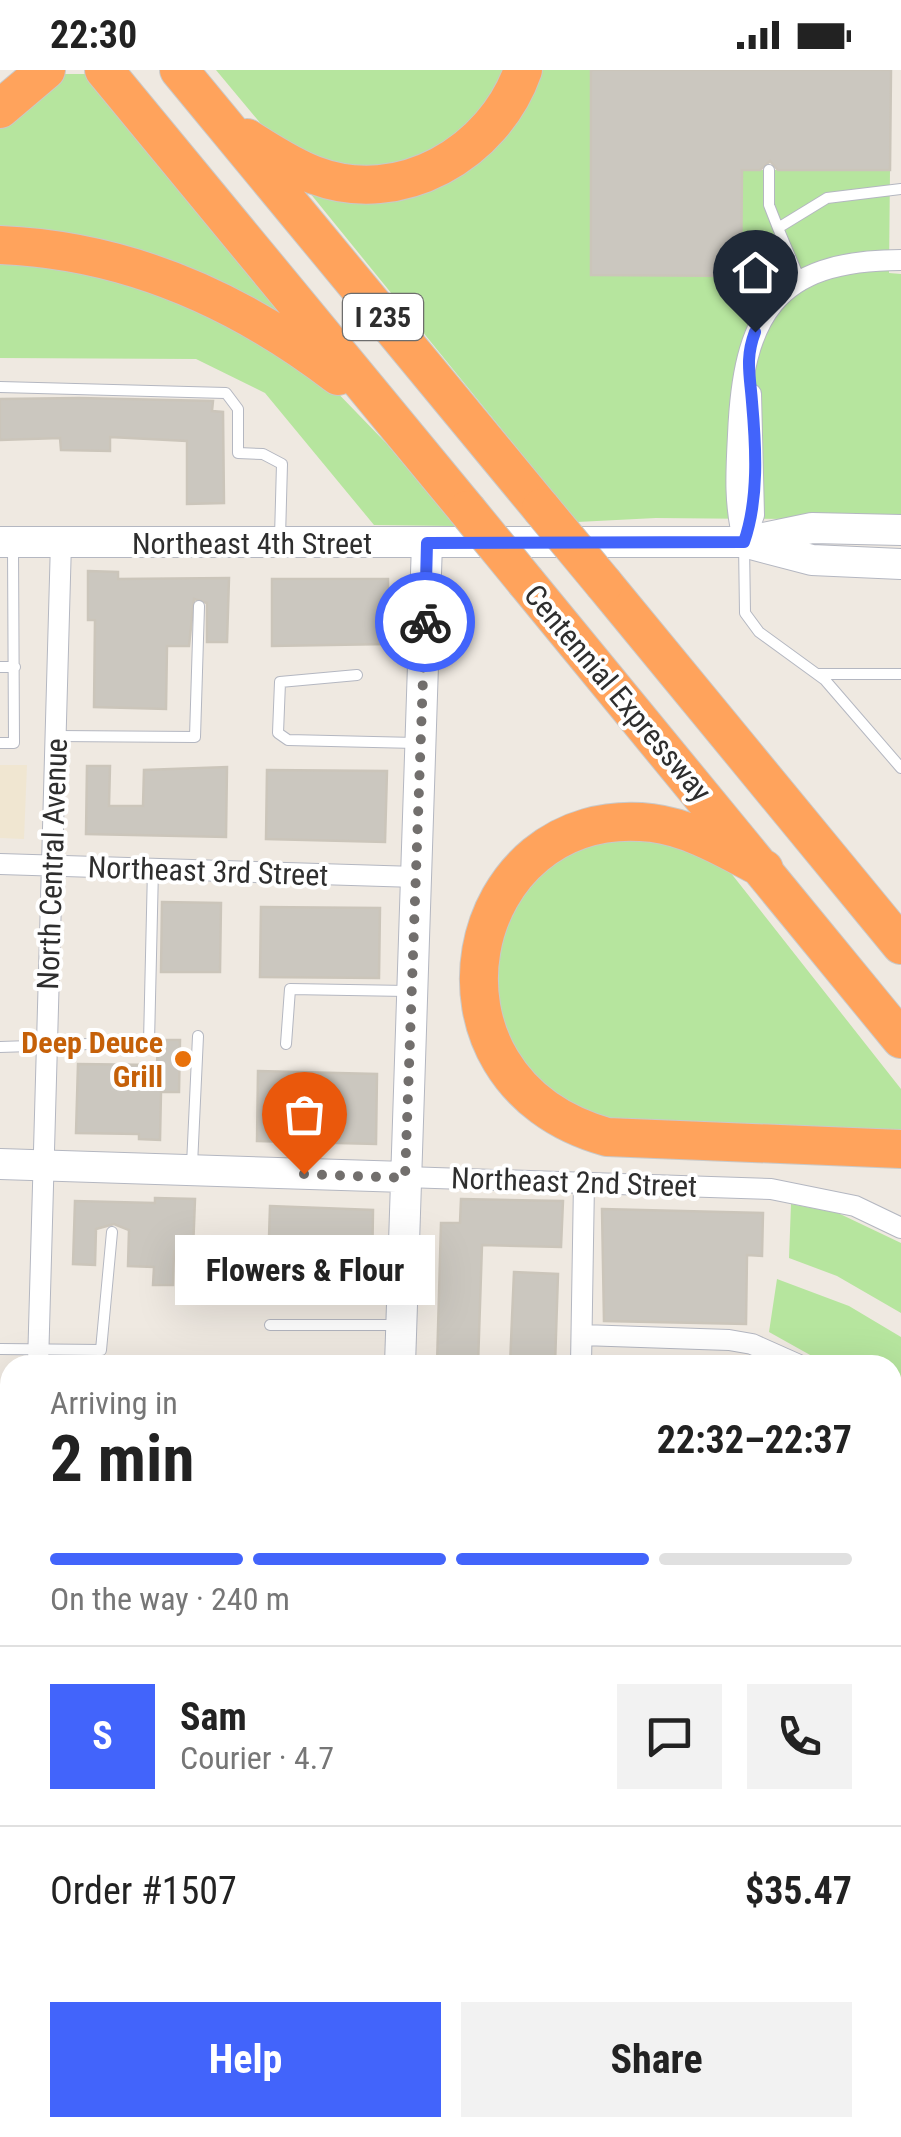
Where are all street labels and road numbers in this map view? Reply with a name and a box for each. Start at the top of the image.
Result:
road number: I 235 [343,294,423,340]
street label: Northeast 4th Street [132,526,372,561]
street label: Centennial Expressway [517,578,719,808]
street label: North Central Avenue [30,738,74,990]
street label: Northeast 3rd Street [87,849,329,893]
street label: Northeast 2nd Street [450,1160,698,1204]

